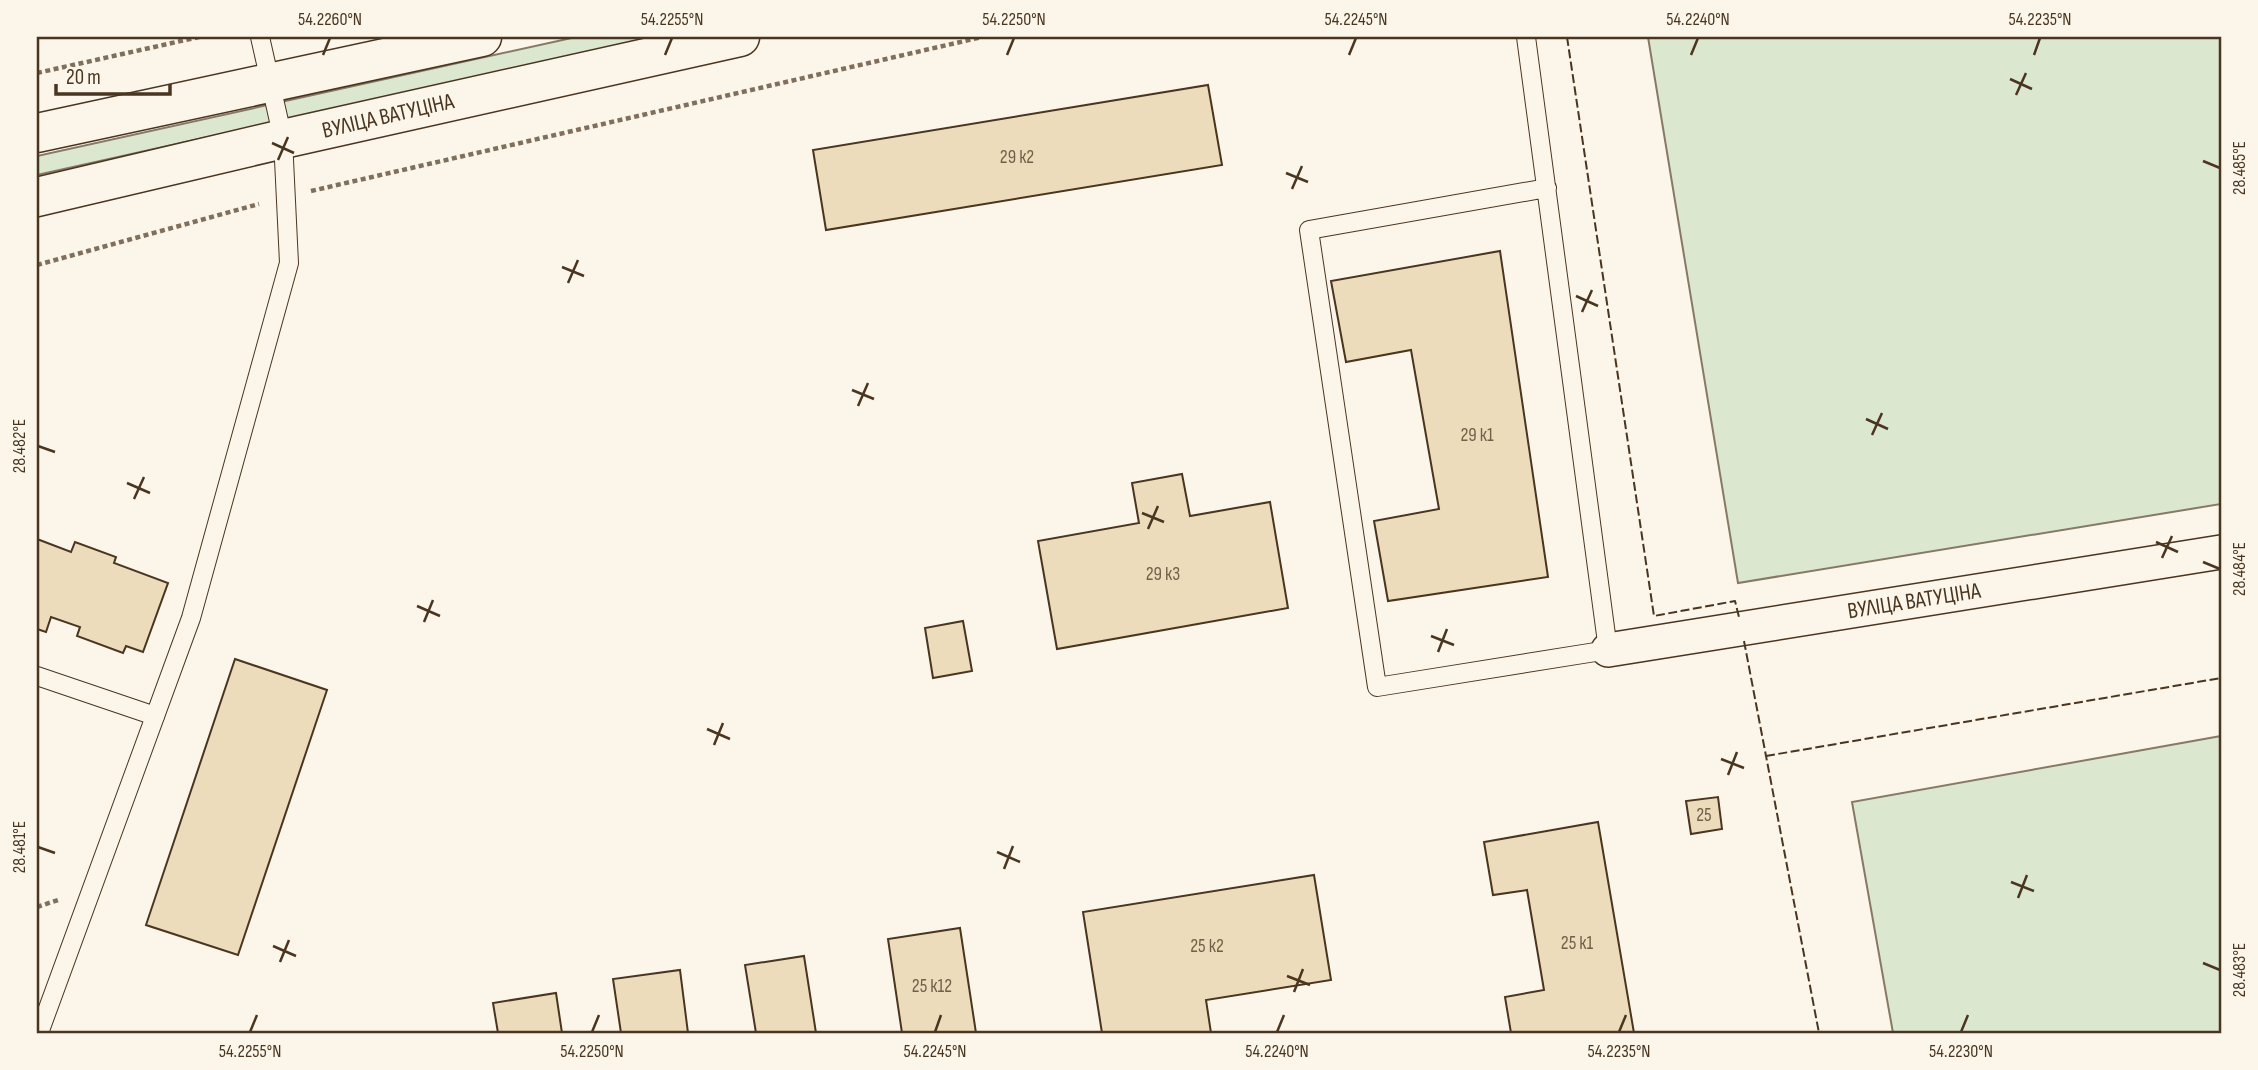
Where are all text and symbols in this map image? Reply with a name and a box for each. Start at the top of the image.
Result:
text: 54.2260°N [298,9,362,30]
text: 54.2255°N [641,9,703,30]
text: 54.2250°N [982,9,1046,30]
text: 54.2245°N [1325,9,1387,30]
text: 54.2240°N [1666,9,1730,30]
text: 54.2235°N [2009,9,2071,30]
scale bar [56,52,170,96]
text: 20 m [66,65,101,90]
street label: ВУЛІЦА ВАТУЦІНА [319,87,457,145]
text: 28.485°E [2229,141,2250,195]
house number: 29 к2 [1000,146,1034,169]
text: 28.482°E [9,419,30,473]
house number: 29 к1 [1460,424,1494,447]
text: 28.484°E [2229,542,2250,596]
house number: 29 к3 [1146,563,1180,586]
street label: ВУЛІЦА ВАТУЦІНА [1845,577,1983,625]
house number: 25 [1696,804,1712,827]
text: 28.481°E [9,821,30,873]
house number: 25 к1 [1561,932,1593,955]
house number: 25 к2 [1190,935,1224,958]
text: 28.483°E [2229,943,2250,997]
house number: 25 к12 [912,975,952,998]
text: 54.2255°N [219,1041,281,1062]
text: 54.2250°N [560,1041,624,1062]
text: 54.2245°N [904,1041,966,1062]
text: 54.2240°N [1245,1041,1309,1062]
text: 54.2235°N [1588,1041,1650,1062]
text: 54.2230°N [1929,1041,1993,1062]

